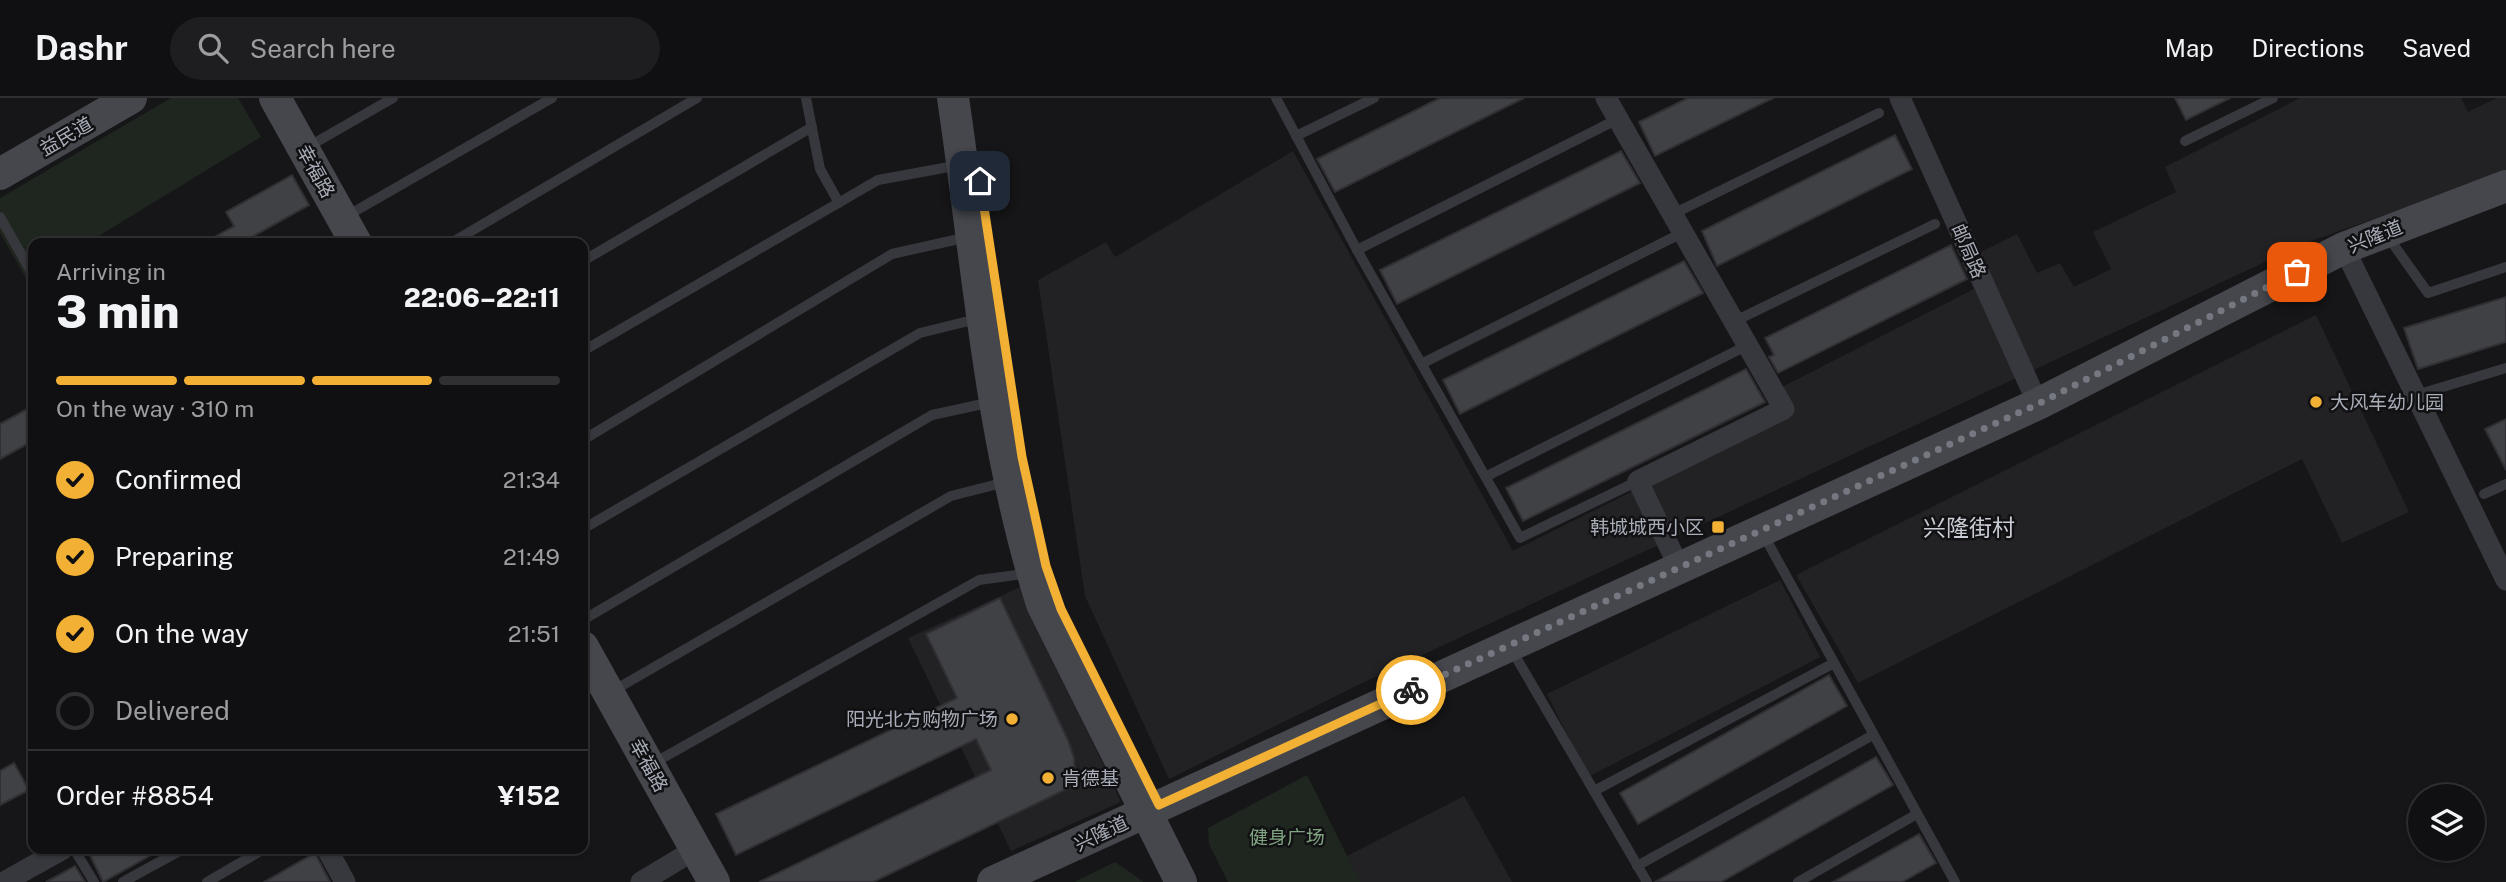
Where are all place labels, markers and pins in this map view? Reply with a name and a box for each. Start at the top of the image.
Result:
pin [950,151,1010,211]
pin [2267,242,2327,302]
place label: 大风车幼儿园 [2330,391,2444,413]
marker: 大风车幼儿园 [2308,394,2324,410]
place label: 韩城城西小区 [1590,516,1704,538]
marker: 韩城城西小区 [1710,519,1726,535]
place label: 阳光北方购物广场 [846,708,998,730]
marker: 阳光北方购物广场 [1004,711,1020,727]
place label: 肯德基 [1062,767,1119,789]
marker: 肯德基 [1040,770,1056,786]

